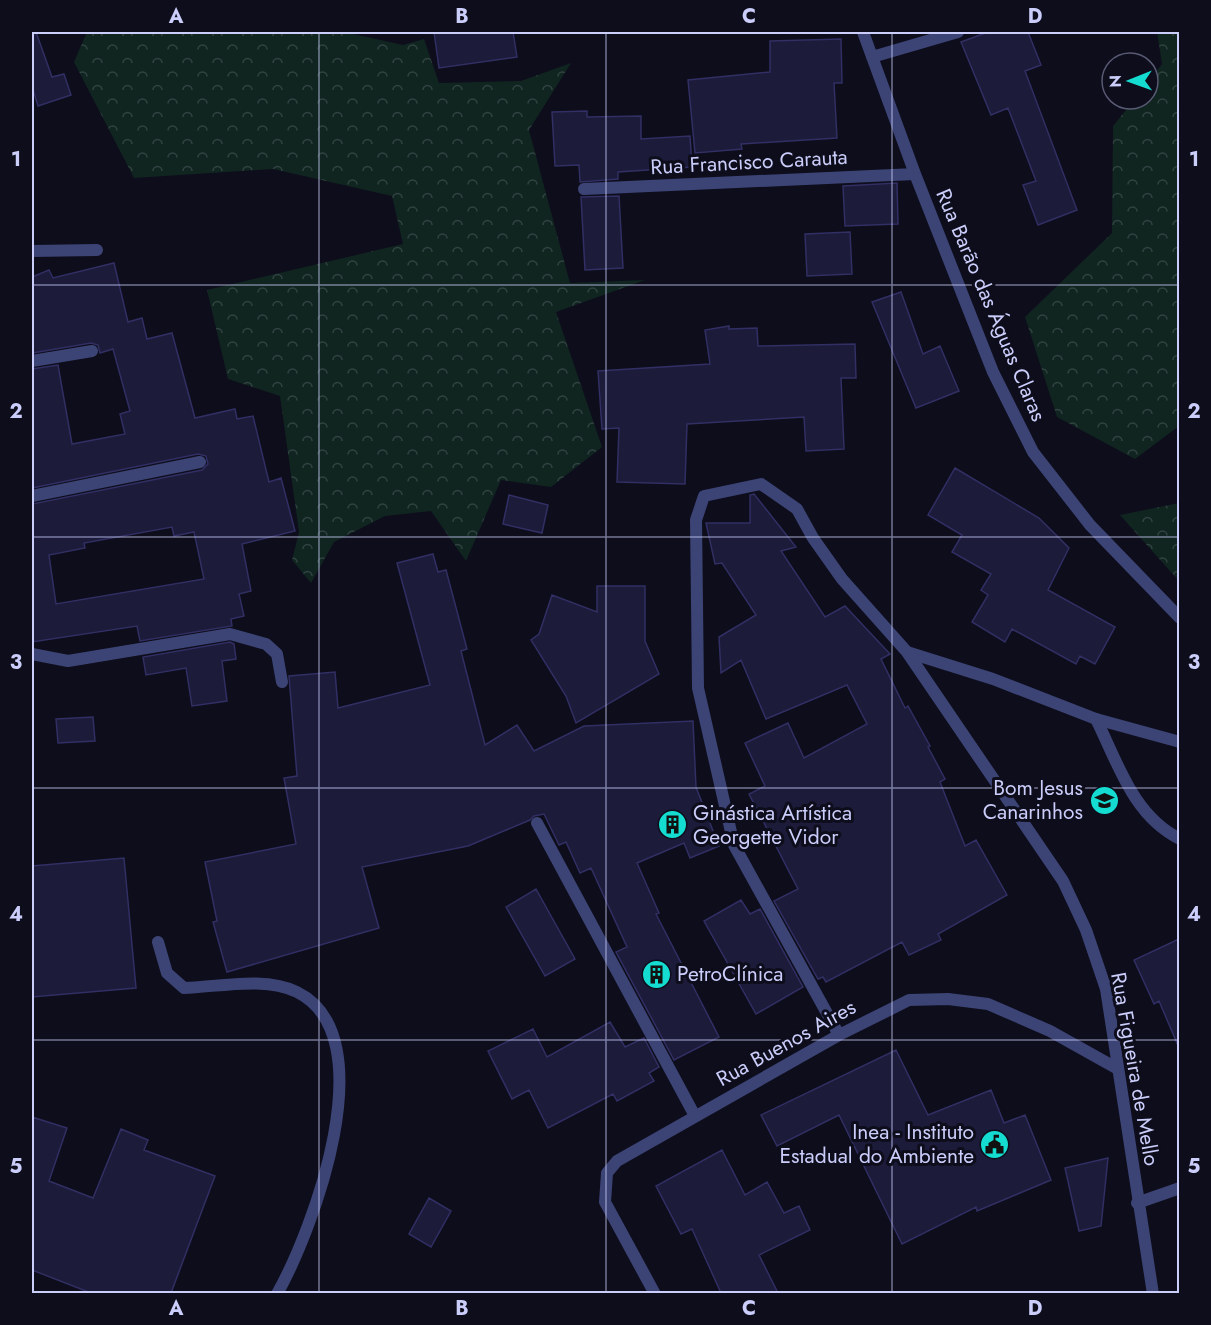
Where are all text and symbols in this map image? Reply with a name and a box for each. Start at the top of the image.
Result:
text: A [168,2,184,31]
text: B [455,2,469,31]
text: C [742,2,756,31]
text: D [1028,2,1042,31]
north arrow [1100,51,1160,111]
text: N [1104,75,1127,88]
street label: Rua Francisco Carauta [650,142,848,182]
text: 1 [11,145,21,174]
text: 1 [1189,145,1199,174]
street label: Rua Barão das Águas Claras [928,184,1054,426]
text: 2 [9,397,23,426]
text: 2 [1187,397,1201,426]
text: 3 [10,648,22,677]
text: 3 [1188,648,1200,677]
place label: Bom Jesus Canarinhos [983,773,1083,827]
school or university icon: Bom Jesus Canarinhos [1088,784,1120,816]
place label: Ginástica Artística Georgette Vidor [693,798,852,852]
building icon: Ginástica Artística Georgette Vidor [656,809,688,841]
text: 4 [9,900,23,929]
text: 4 [1187,900,1201,929]
building icon: PetroClínica [640,958,672,990]
place label: PetroClínica [677,959,783,989]
street label: Rua Figueira de Mello [1103,970,1167,1168]
street label: Rua Buenos Aires [711,992,861,1094]
place label: Inea - Instituto Estadual do Ambiente [780,1117,974,1171]
public building icon: Inea - Instituto Estadual do Ambiente [979,1128,1011,1160]
text: 5 [10,1152,23,1181]
text: 5 [1188,1152,1201,1181]
text: A [168,1294,184,1323]
text: B [455,1294,469,1323]
text: C [742,1294,756,1323]
text: D [1028,1294,1042,1323]

